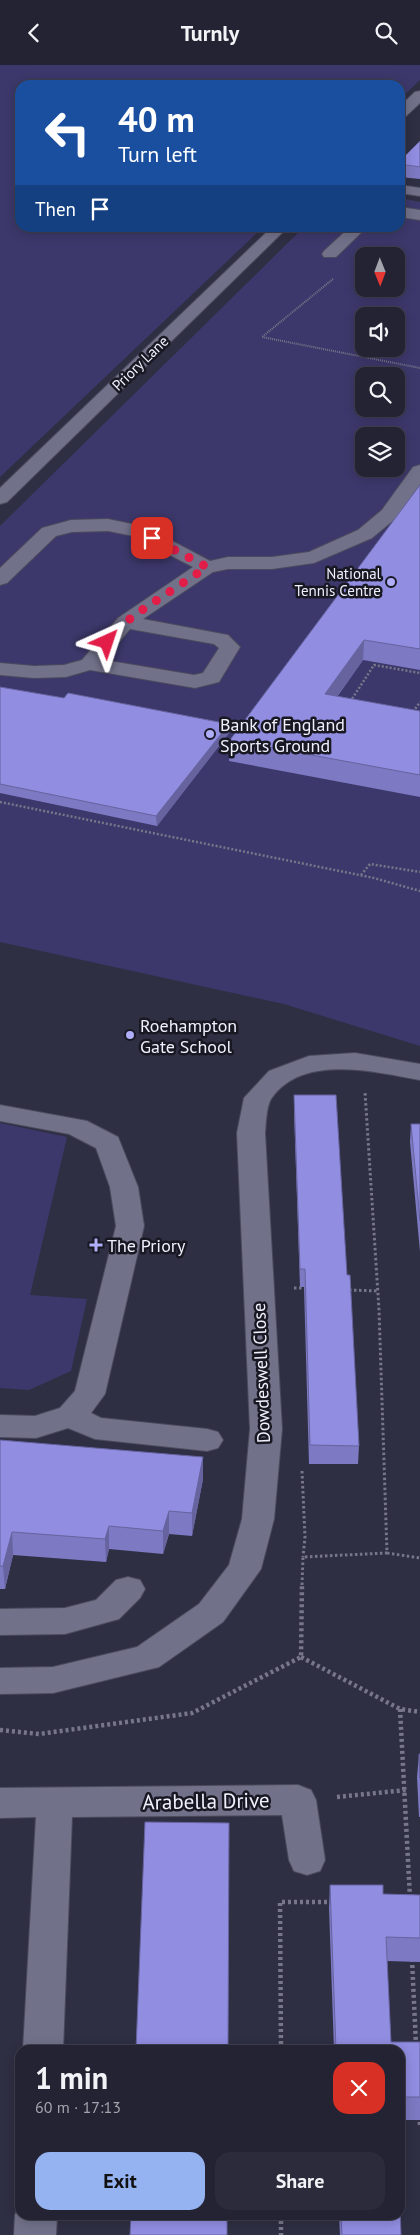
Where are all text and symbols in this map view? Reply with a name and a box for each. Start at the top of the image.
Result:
icon: back [20,19,48,47]
text: Turnly [181,19,239,47]
icon: search [372,19,400,47]
text: 40 m [118,96,195,142]
icon: left [35,100,100,165]
text: Turn left [118,140,197,168]
icon: arrive [86,195,114,223]
text: Then [35,197,76,221]
north arrow [355,247,405,297]
map controls [355,247,405,477]
button: sound [355,307,405,357]
street label: Priory Lane [108,331,172,395]
button: search [355,367,405,417]
button: layers [355,427,405,477]
pin [131,517,173,559]
icon: arrive [138,524,166,552]
place label: National Tennis Centre [295,564,382,600]
marker: National Tennis Centre [385,576,397,588]
position arrow [80,615,132,667]
place label: Bank of England Sports Ground [220,713,345,757]
marker: Bank of England Sports Ground [204,728,216,740]
place label: Roehampton Gate School [140,1014,237,1058]
marker: Roehampton Gate School [124,1029,136,1041]
place label: The Priory [107,1234,186,1257]
marker: The Priory [89,1238,103,1252]
street label: Dowdeswell Close [247,1303,275,1443]
street label: Arabella Drive [142,1786,270,1816]
text: 1 min [35,2058,108,2097]
button: close [333,2062,385,2114]
text: 60 m · 17:13 [35,2097,121,2117]
button: Exit [35,2152,205,2210]
button: Share [215,2152,385,2210]

